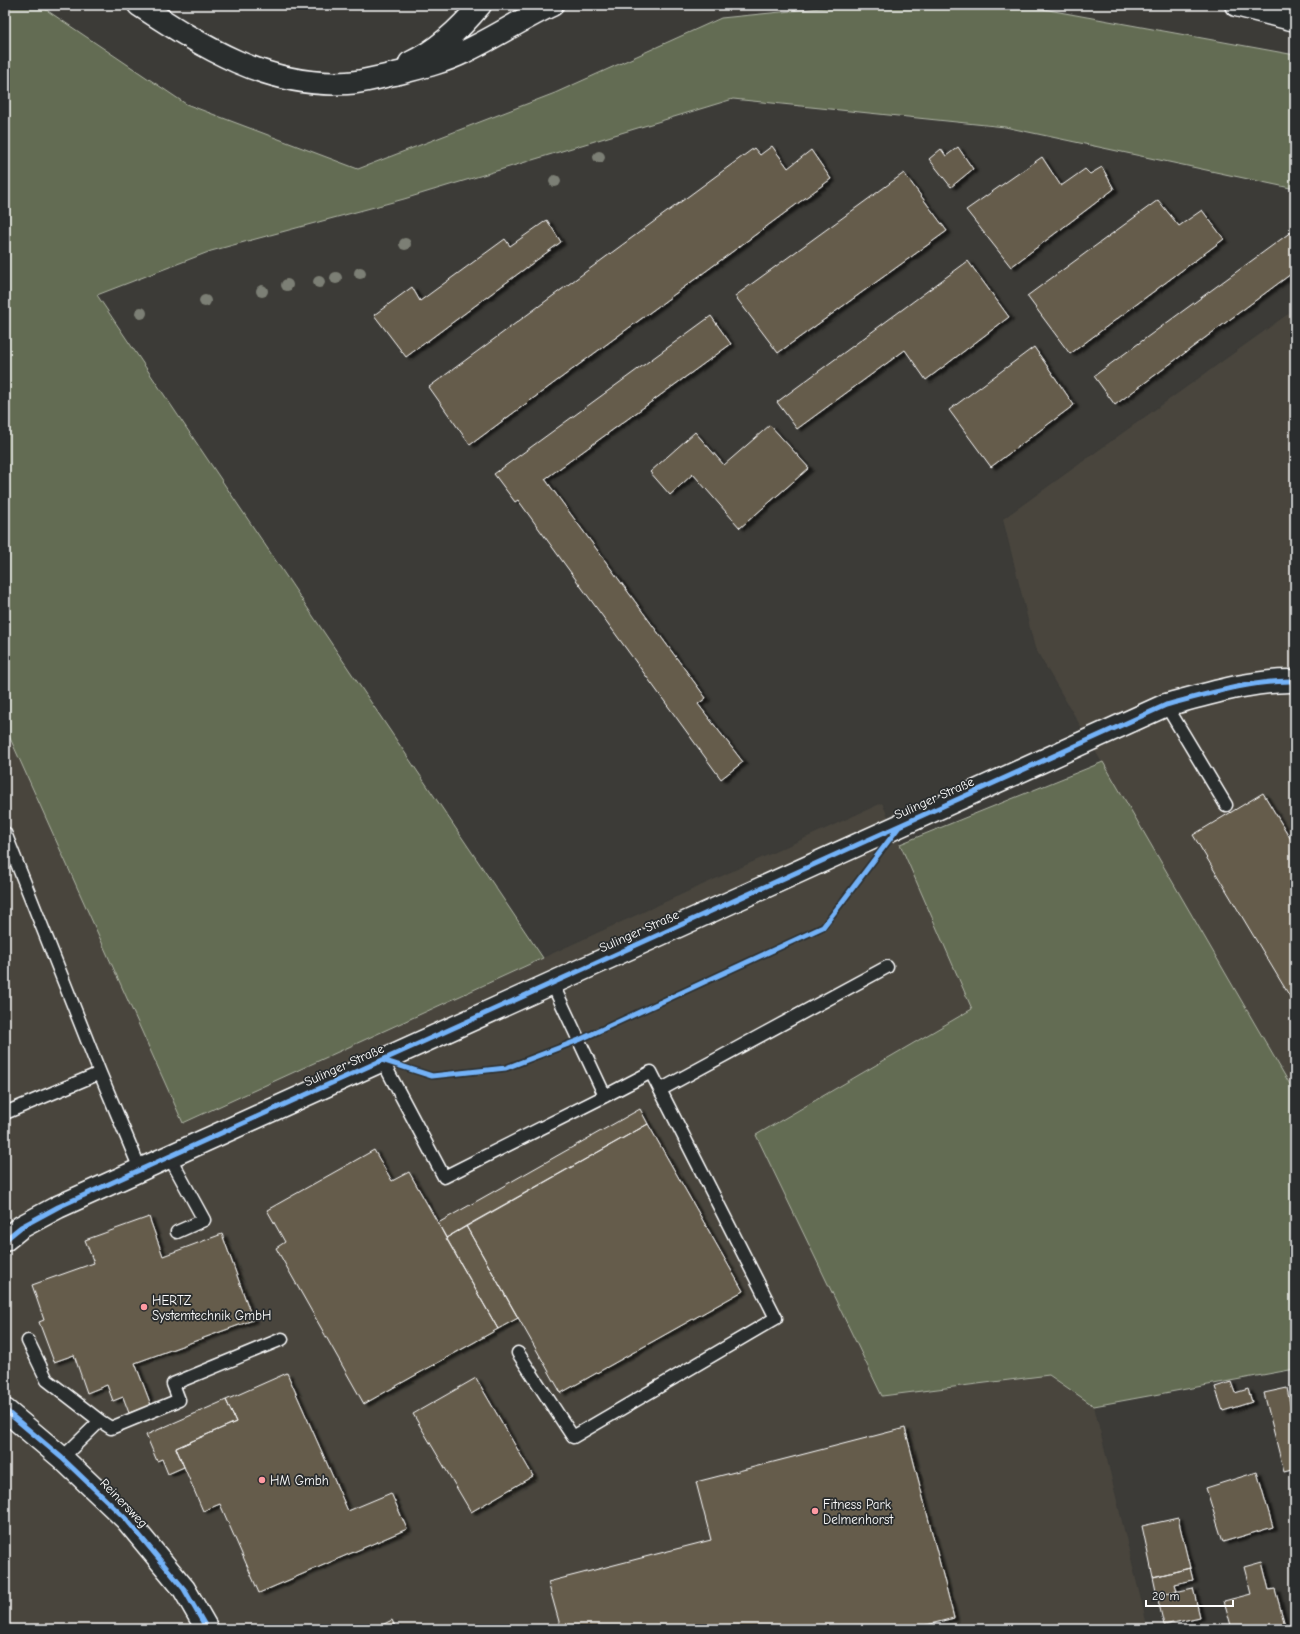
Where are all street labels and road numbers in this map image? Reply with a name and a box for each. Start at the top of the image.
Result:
street label: Sulinger Straße [892,774,977,822]
street label: Sulinger Straße [597,907,682,955]
street label: Sulinger Straße [302,1041,387,1089]
street label: Reinersweg [97,1475,151,1531]

